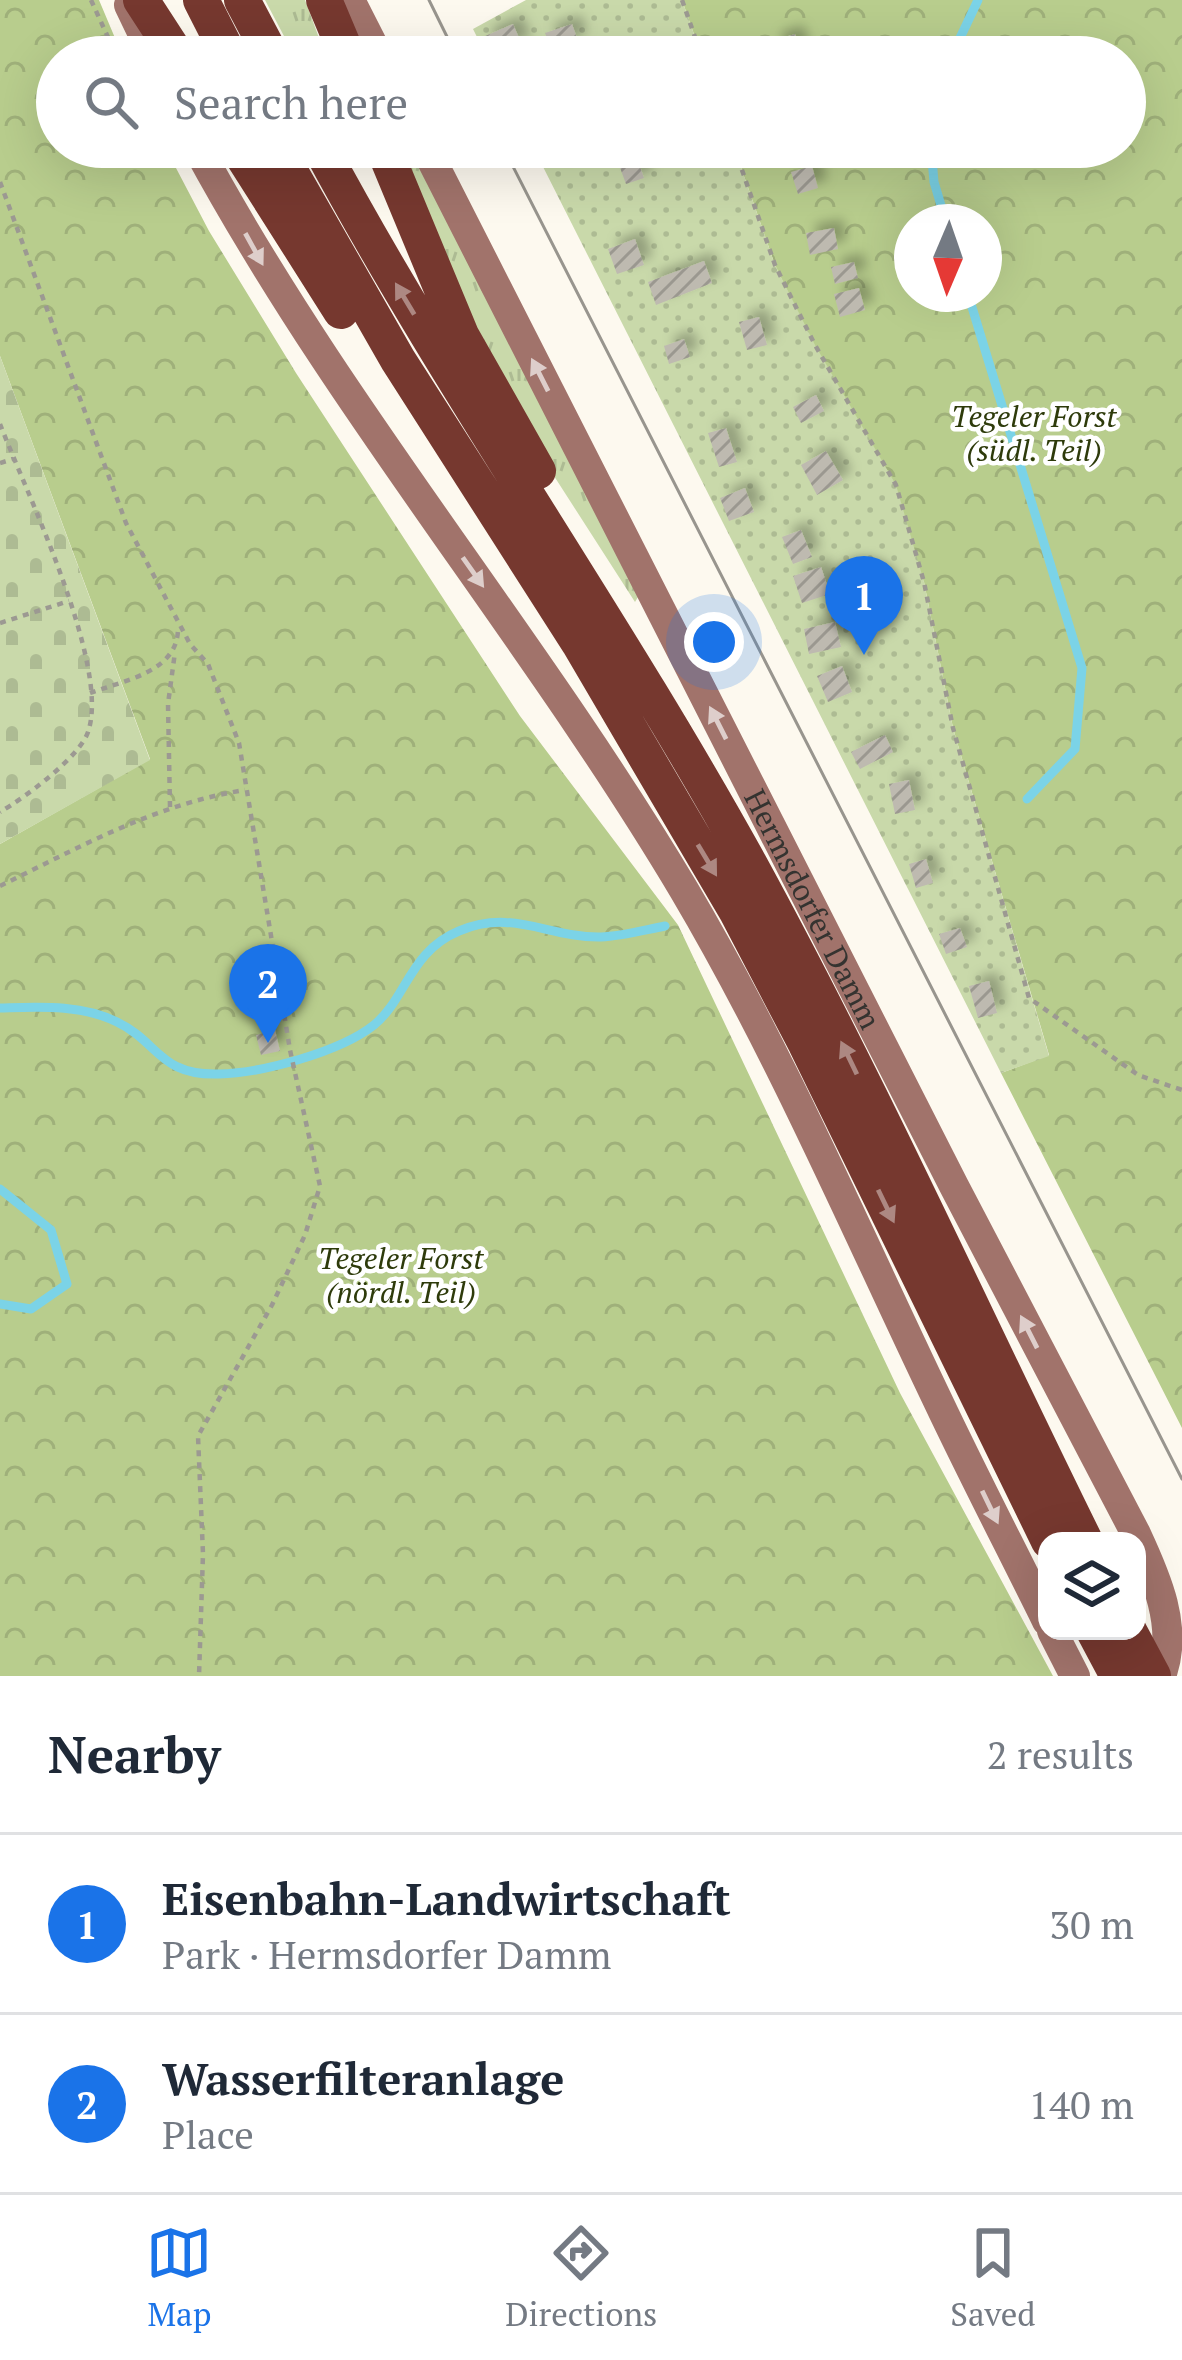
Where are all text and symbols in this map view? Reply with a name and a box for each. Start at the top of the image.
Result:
search box [36,36,1146,168]
icon: search [78,69,144,135]
text: Search here [174,72,408,132]
north arrow [894,204,1002,312]
one-way arrow [242,233,263,266]
one-way arrow [396,282,417,316]
one-way arrow [531,358,551,393]
park label: Tegeler Forst (südl. Teil) [951,396,1118,470]
one-way arrow [461,556,484,588]
pin: 1 [825,556,903,655]
your location [684,612,744,672]
one-way arrow [708,705,728,740]
street label: Hermsdorfer Damm [735,782,891,1036]
one-way arrow [695,843,716,877]
pin: 2 [229,944,307,1043]
one-way arrow [839,1040,859,1075]
one-way arrow [875,1189,895,1223]
park label: Tegeler Forst (nördl. Teil) [318,1238,485,1312]
one-way arrow [1019,1314,1040,1349]
one-way arrow [980,1489,1000,1524]
map controls [1038,1532,1146,1640]
button: layers [1038,1532,1146,1640]
text: Nearby [48,1720,221,1788]
text: 2 results [987,1728,1134,1780]
text: Eisenbahn-Landwirtschaft [162,1868,731,1928]
text: 1 [76,1898,98,1950]
text: 30 m [1049,1898,1134,1950]
text: Park · Hermsdorfer Damm [162,1928,611,1980]
text: Wasserfilteranlage [162,2048,564,2108]
text: 2 [76,2078,98,2130]
text: 140 m [1029,2078,1134,2130]
text: Place [162,2108,254,2160]
tab: Map [146,2220,212,2335]
tab: Directions [505,2220,657,2335]
tab: Saved [950,2220,1036,2335]

